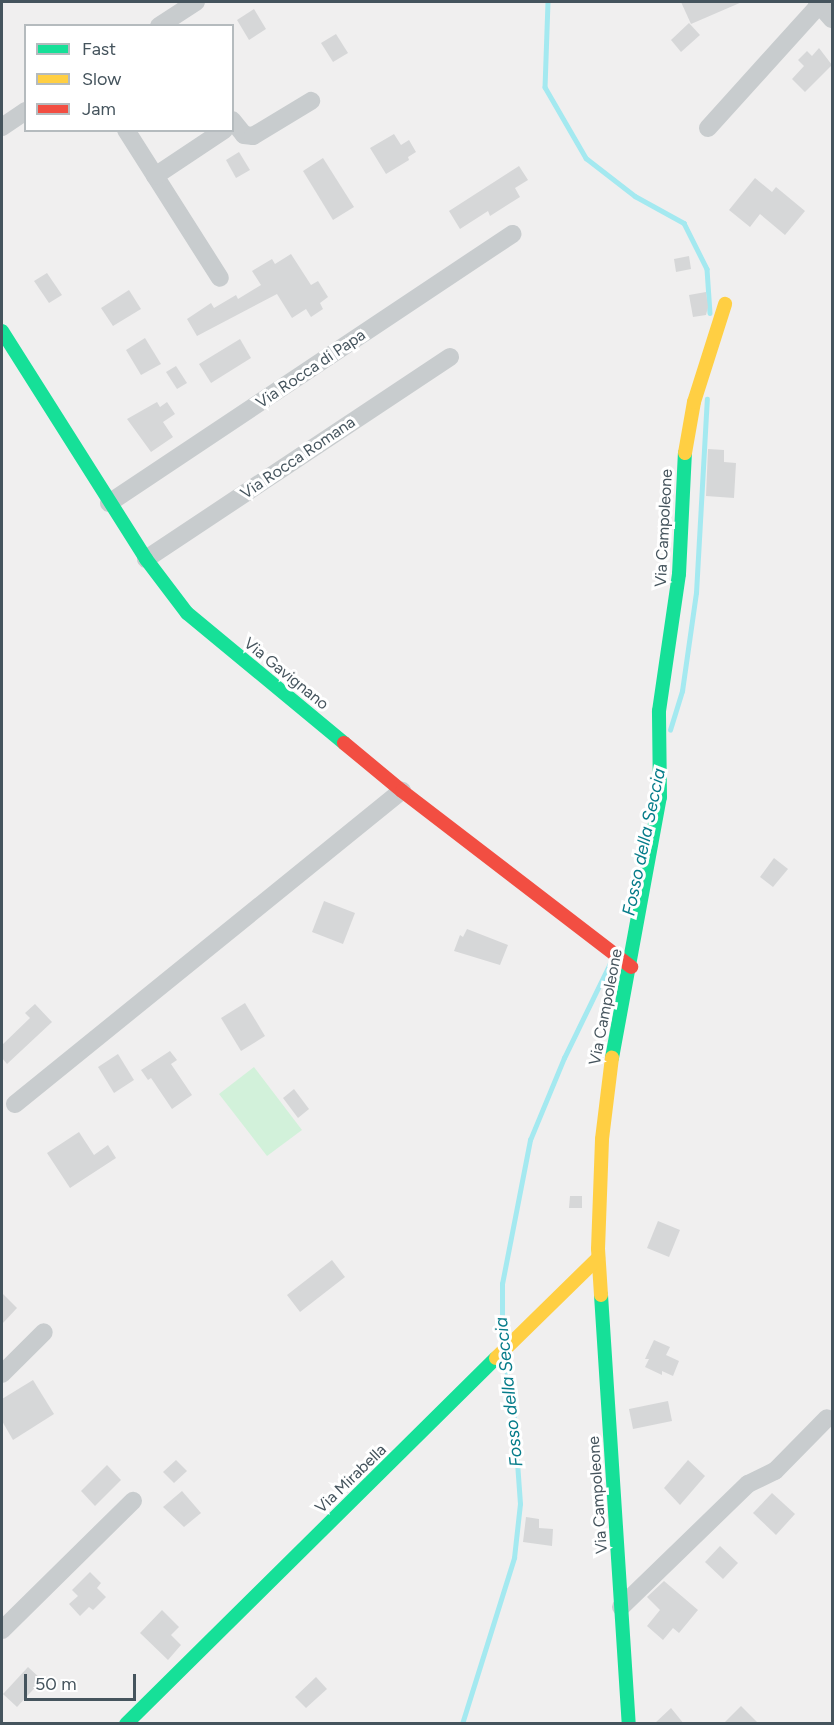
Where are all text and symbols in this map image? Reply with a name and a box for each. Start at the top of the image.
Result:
legend [24,24,234,132]
text: Fast [82,38,116,60]
text: Slow [82,68,121,90]
text: Jam [82,98,116,120]
street label: Via Rocca di Papa [253,325,369,413]
street label: Via Rocca Romana [237,413,359,503]
street label: Via Campoleone [651,468,677,588]
street label: Via Gavignano [240,634,332,714]
water label: Fosso della Seccia [618,766,670,918]
street label: Via Campoleone [585,947,627,1067]
water label: Fosso della Seccia [490,1316,528,1468]
street label: Via Campoleone [584,1435,612,1555]
street label: Via Mirabella [312,1440,390,1518]
scale bar [27,1662,140,1700]
text: 50 m [35,1673,77,1695]

